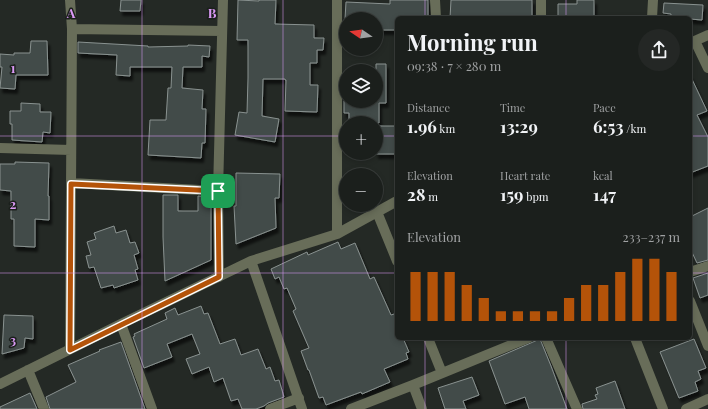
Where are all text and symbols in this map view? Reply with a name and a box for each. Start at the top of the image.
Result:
text: A [66,4,76,21]
text: B [208,4,217,21]
north arrow [339,12,383,56]
map controls [339,12,383,212]
text: Morning run [407,27,538,57]
button: share [638,29,680,71]
text: 09:38 · 7 × 280 m [407,57,501,74]
text: 1 [11,59,16,76]
button: layers [339,64,383,108]
text: Distance [407,100,450,115]
text: Time [500,100,525,115]
text: Pace [593,100,616,115]
text: 1.96 [407,115,437,137]
text: 13:29 [500,115,538,137]
text: 6:53 [593,115,624,137]
button: + [339,116,383,160]
text: km [437,121,455,136]
text: /km [624,121,646,136]
button: − [339,168,383,212]
text: Elevation [407,168,453,183]
text: Heart rate [500,168,550,183]
text: kcal [593,168,613,183]
pin [201,174,235,208]
icon: arrive [207,180,229,202]
text: 28 [407,183,425,205]
text: 159 [500,183,524,205]
text: 147 [593,183,616,205]
text: m [425,189,438,204]
text: bpm [524,189,549,204]
text: 2 [10,195,17,212]
text: Elevation [407,228,461,245]
text: 233–237 m [623,228,680,245]
text: 3 [10,331,16,348]

